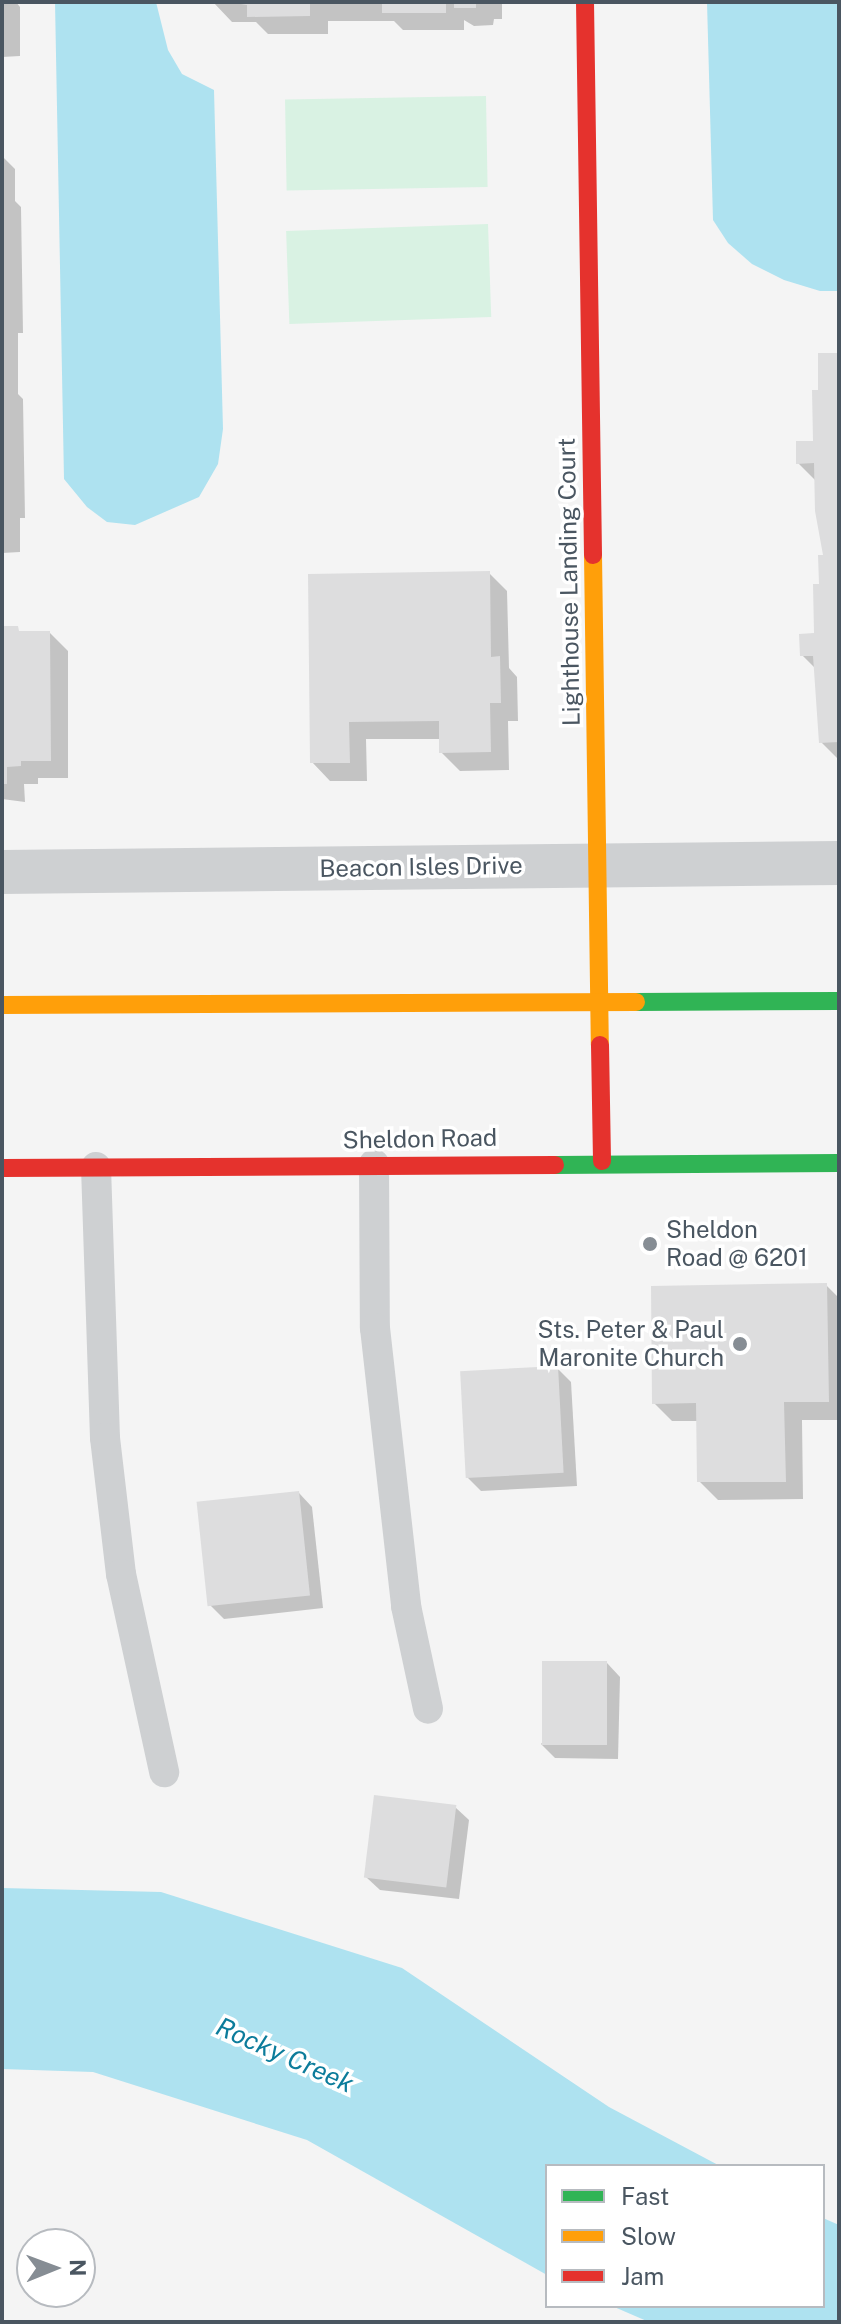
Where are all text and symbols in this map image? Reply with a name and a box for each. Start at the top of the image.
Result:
street label: Lighthouse Landing Court [552,438,586,726]
street label: Beacon Isles Drive [319,851,523,883]
street label: Sheldon Road [342,1123,498,1155]
place label: Sheldon Road @ 6201 [666,1216,808,1272]
marker: Sheldon Road @ 6201 [641,1235,659,1253]
place label: Sts. Peter & Paul Maronite Church [537,1316,724,1372]
marker: Sts. Peter & Paul Maronite Church [731,1335,749,1353]
water label: Rocky Creek [211,2011,359,2099]
legend [545,2164,825,2308]
text: Fast [621,2182,669,2210]
text: Slow [621,2222,676,2250]
north arrow [16,2228,96,2308]
text: N [65,2259,91,2276]
text: Jam [621,2262,664,2290]

